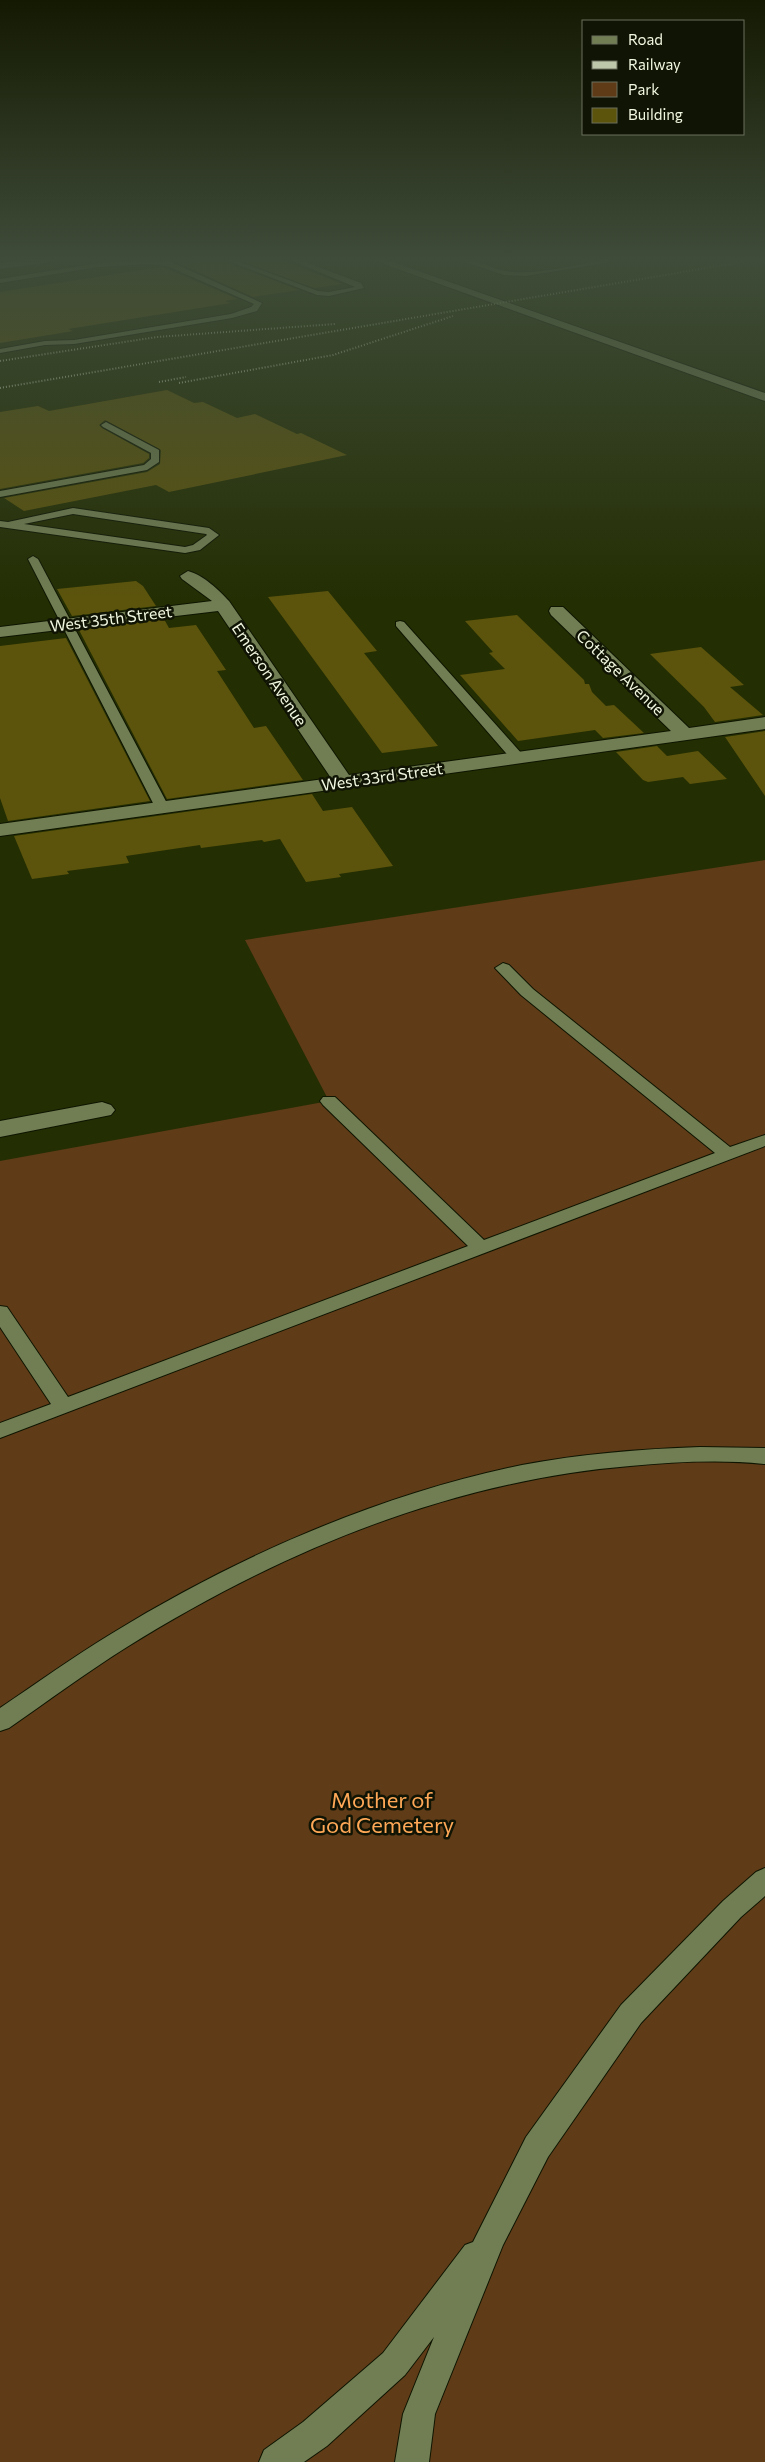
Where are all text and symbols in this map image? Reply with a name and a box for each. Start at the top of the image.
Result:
legend [582,20,745,135]
text: Road [628,30,663,48]
text: Railway [628,55,681,73]
text: Park [628,80,659,98]
text: Building [628,105,683,123]
street label: West 35th Street [49,601,174,635]
street label: Emerson Avenue [228,619,312,729]
street label: Cottage Avenue [573,625,669,719]
street label: West 33rd Street [320,758,444,794]
park label: Mother of God Cemetery [310,1786,454,1838]

